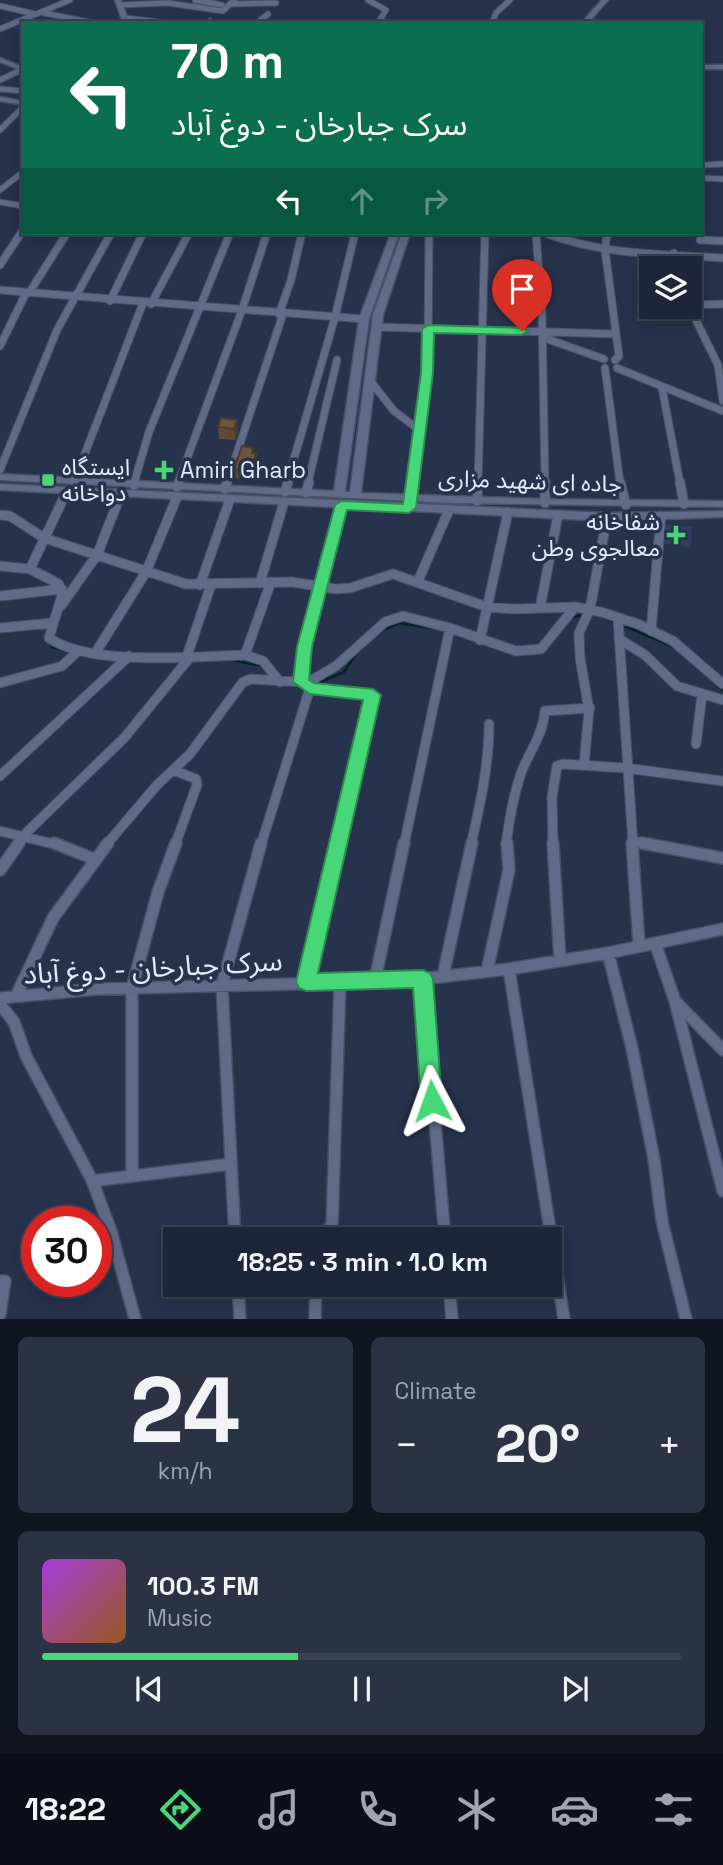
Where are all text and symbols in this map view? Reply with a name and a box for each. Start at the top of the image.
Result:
text: 70 m [171,30,284,92]
icon: left [56,49,147,140]
text: سرک جبارخان - دوغ آباد [171,104,467,144]
icon: left [270,182,308,220]
icon: ahead [343,182,381,220]
icon: right [416,182,454,220]
map controls [639,256,702,319]
button: layers [639,256,702,319]
pin [492,259,552,331]
icon: arrive [503,270,541,308]
place label: ایستگاه دواخانه [62,452,130,508]
place label: Amiri Gharb [180,455,306,485]
marker: Amiri Gharb [154,460,174,480]
street label: جاده ای شهید مزاری [438,463,622,499]
marker: ایستگاه دواخانه [40,472,56,488]
place label: شفاخانه معالجوی وطن [532,507,660,563]
marker: شفاخانه معالجوی وطن [666,525,686,545]
street label: سرک جبارخان - دوغ آباد [23,942,284,995]
position arrow [395,1064,469,1138]
speed limit sign: 30 [21,1206,112,1297]
text: 18:25 · 3 min · 1.0 km [237,1245,488,1279]
text: 24 [130,1352,240,1469]
text: Climate [395,1376,477,1406]
text: 20° [495,1411,580,1477]
text: − [395,1421,418,1469]
text: + [657,1421,681,1469]
text: km/h [158,1456,213,1486]
text: 100.3 FM [147,1569,259,1603]
text: Music [147,1603,212,1633]
icon: previous [130,1670,168,1708]
icon: pause [343,1670,381,1708]
icon: next [556,1670,594,1708]
icon: directions [156,1785,205,1834]
icon: music [254,1785,303,1834]
icon: phone [353,1785,402,1834]
icon: climate [452,1785,501,1834]
icon: car [550,1785,599,1834]
icon: filters [649,1785,698,1834]
text: 18:22 [25,1789,106,1829]

